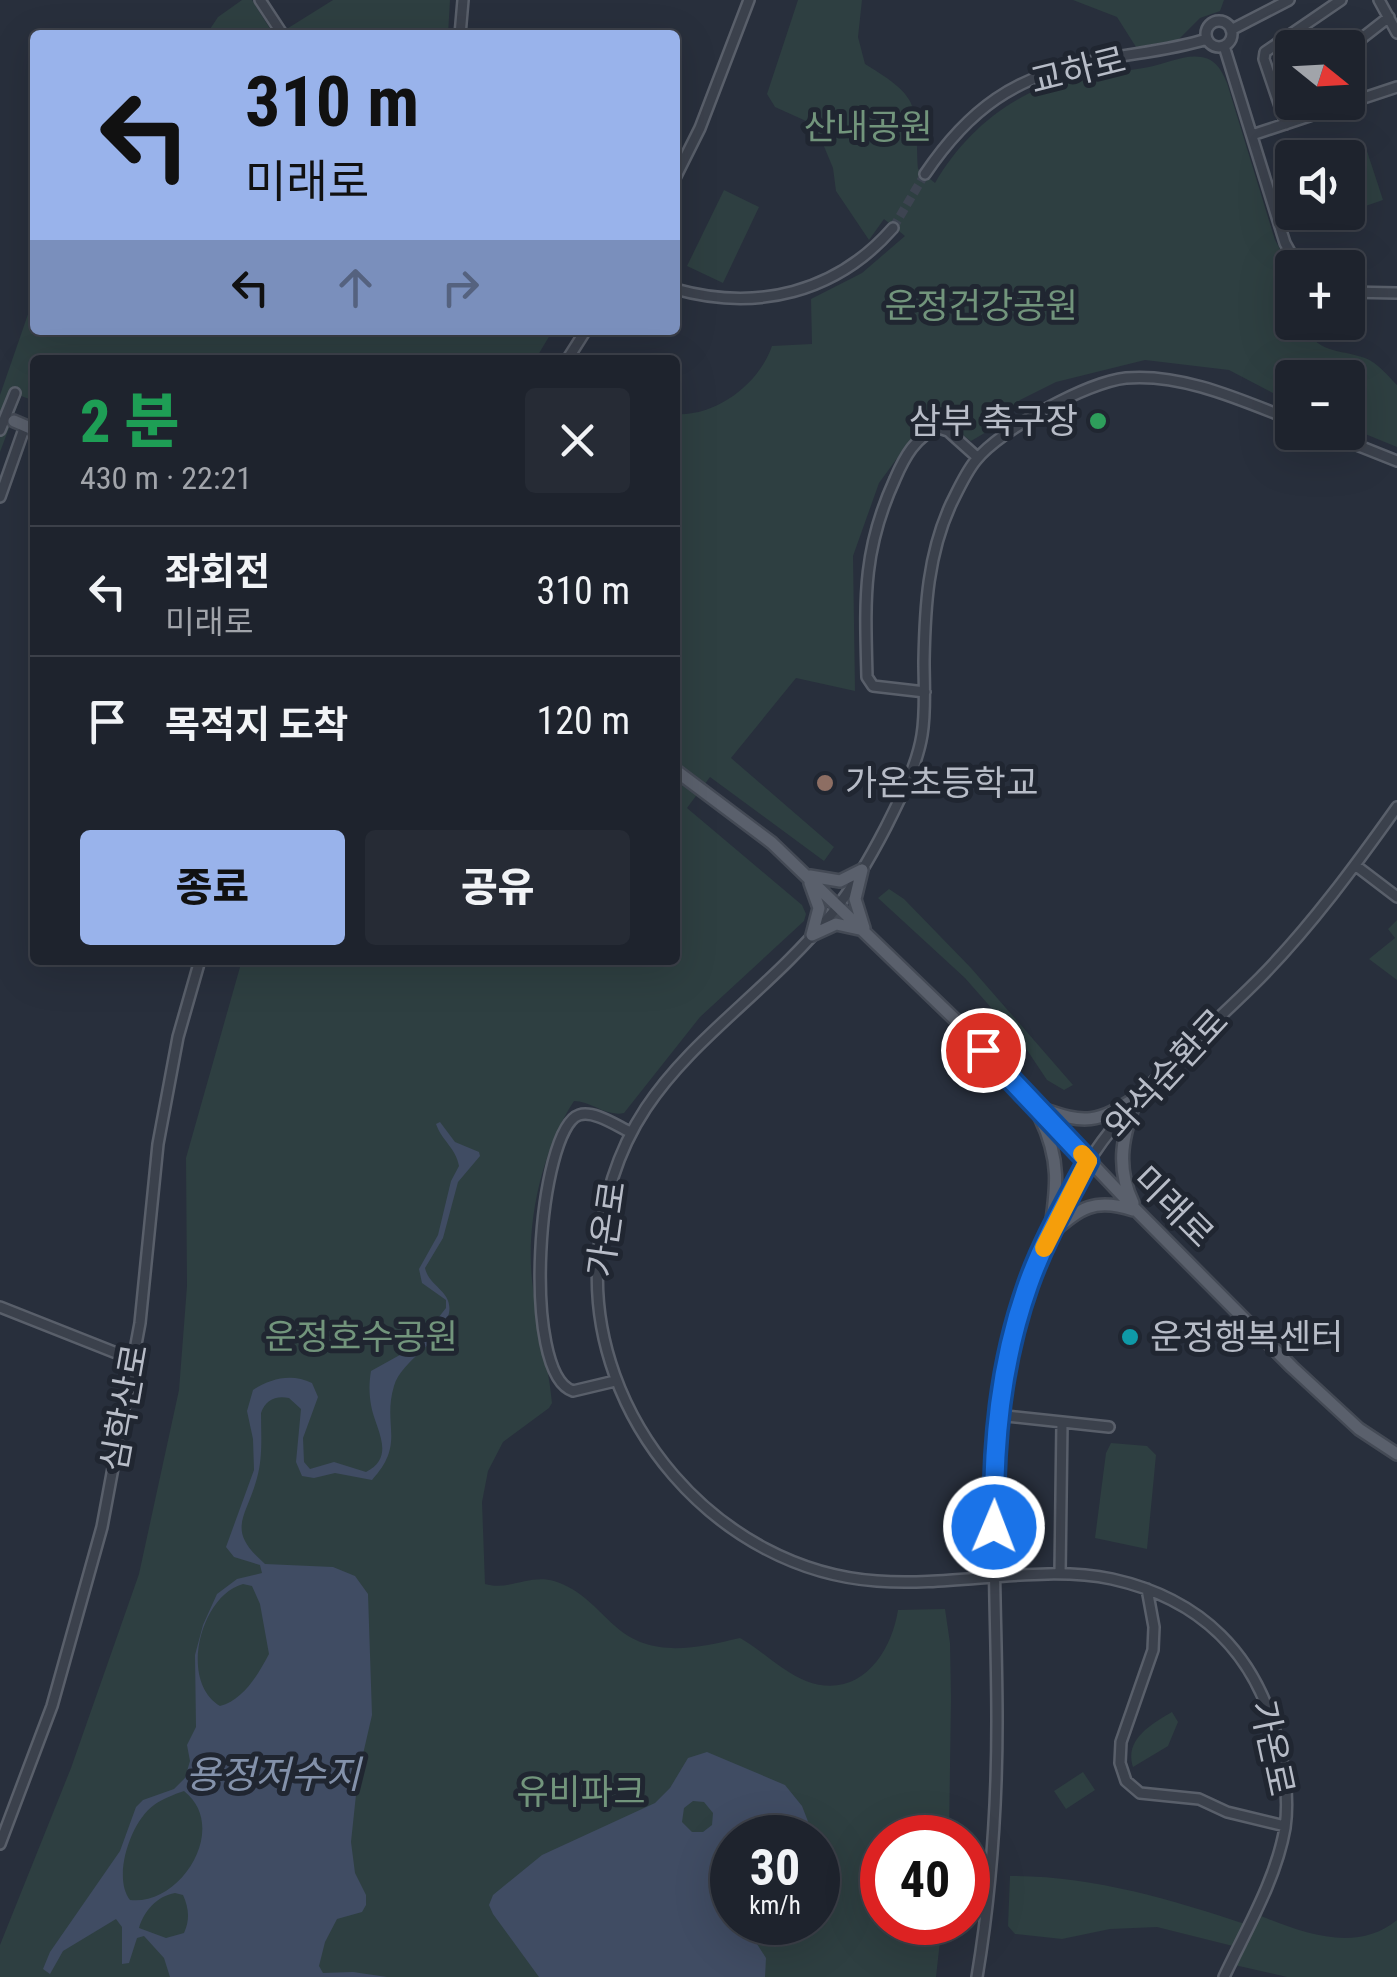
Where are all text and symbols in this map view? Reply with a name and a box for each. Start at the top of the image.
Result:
north arrow [1275,30,1365,120]
map controls [1275,30,1365,450]
street label: 교하로 [1026,39,1130,103]
text: 310 m [245,61,419,143]
icon: left [80,70,210,200]
park label: 산내공원 [804,107,932,148]
button: sound [1275,140,1365,230]
text: 미래로 [245,155,369,208]
button: + [1275,250,1365,340]
icon: left [223,260,278,315]
icon: ahead [328,260,383,315]
icon: right [433,260,488,315]
park label: 운정건강공원 [884,286,1078,327]
button: − [1275,360,1365,450]
text: 2 분 [80,386,180,457]
button: close [525,388,630,493]
place label: 삼부 축구장 [909,401,1078,442]
marker: 삼부 축구장 [1087,410,1109,432]
text: 430 m · 22:21 [80,459,252,497]
text: 좌회전 [165,550,270,594]
icon: left [80,564,135,619]
text: 310 m [536,569,630,613]
text: 미래로 [165,603,253,641]
icon: arrive [80,694,135,749]
text: 120 m [536,699,630,743]
text: 목적지 도착 [165,703,349,747]
place label: 가온초등학교 [845,763,1038,804]
marker: 가온초등학교 [814,772,836,794]
button: 종료 [80,830,345,945]
button: 공유 [365,830,630,945]
street label: 와석순환로 [1097,1001,1237,1147]
pin [941,1008,1026,1093]
icon: arrive [956,1023,1011,1078]
street label: 미래로 [1124,1158,1222,1256]
street label: 가온로 [580,1178,634,1280]
park label: 운정호수공원 [264,1317,458,1358]
place label: 운정행복센터 [1150,1317,1343,1358]
marker: 운정행복센터 [1119,1326,1141,1348]
street label: 심학산로 [94,1341,156,1475]
position arrow [942,1475,1046,1579]
street label: 가온로 [1242,1696,1302,1800]
water label: 용정저수지 [186,1753,363,1797]
park label: 유비파크 [517,1772,645,1813]
speed limit sign: 40 [860,1815,990,1945]
text: 30 [750,1839,800,1897]
text: km/h [749,1891,801,1920]

